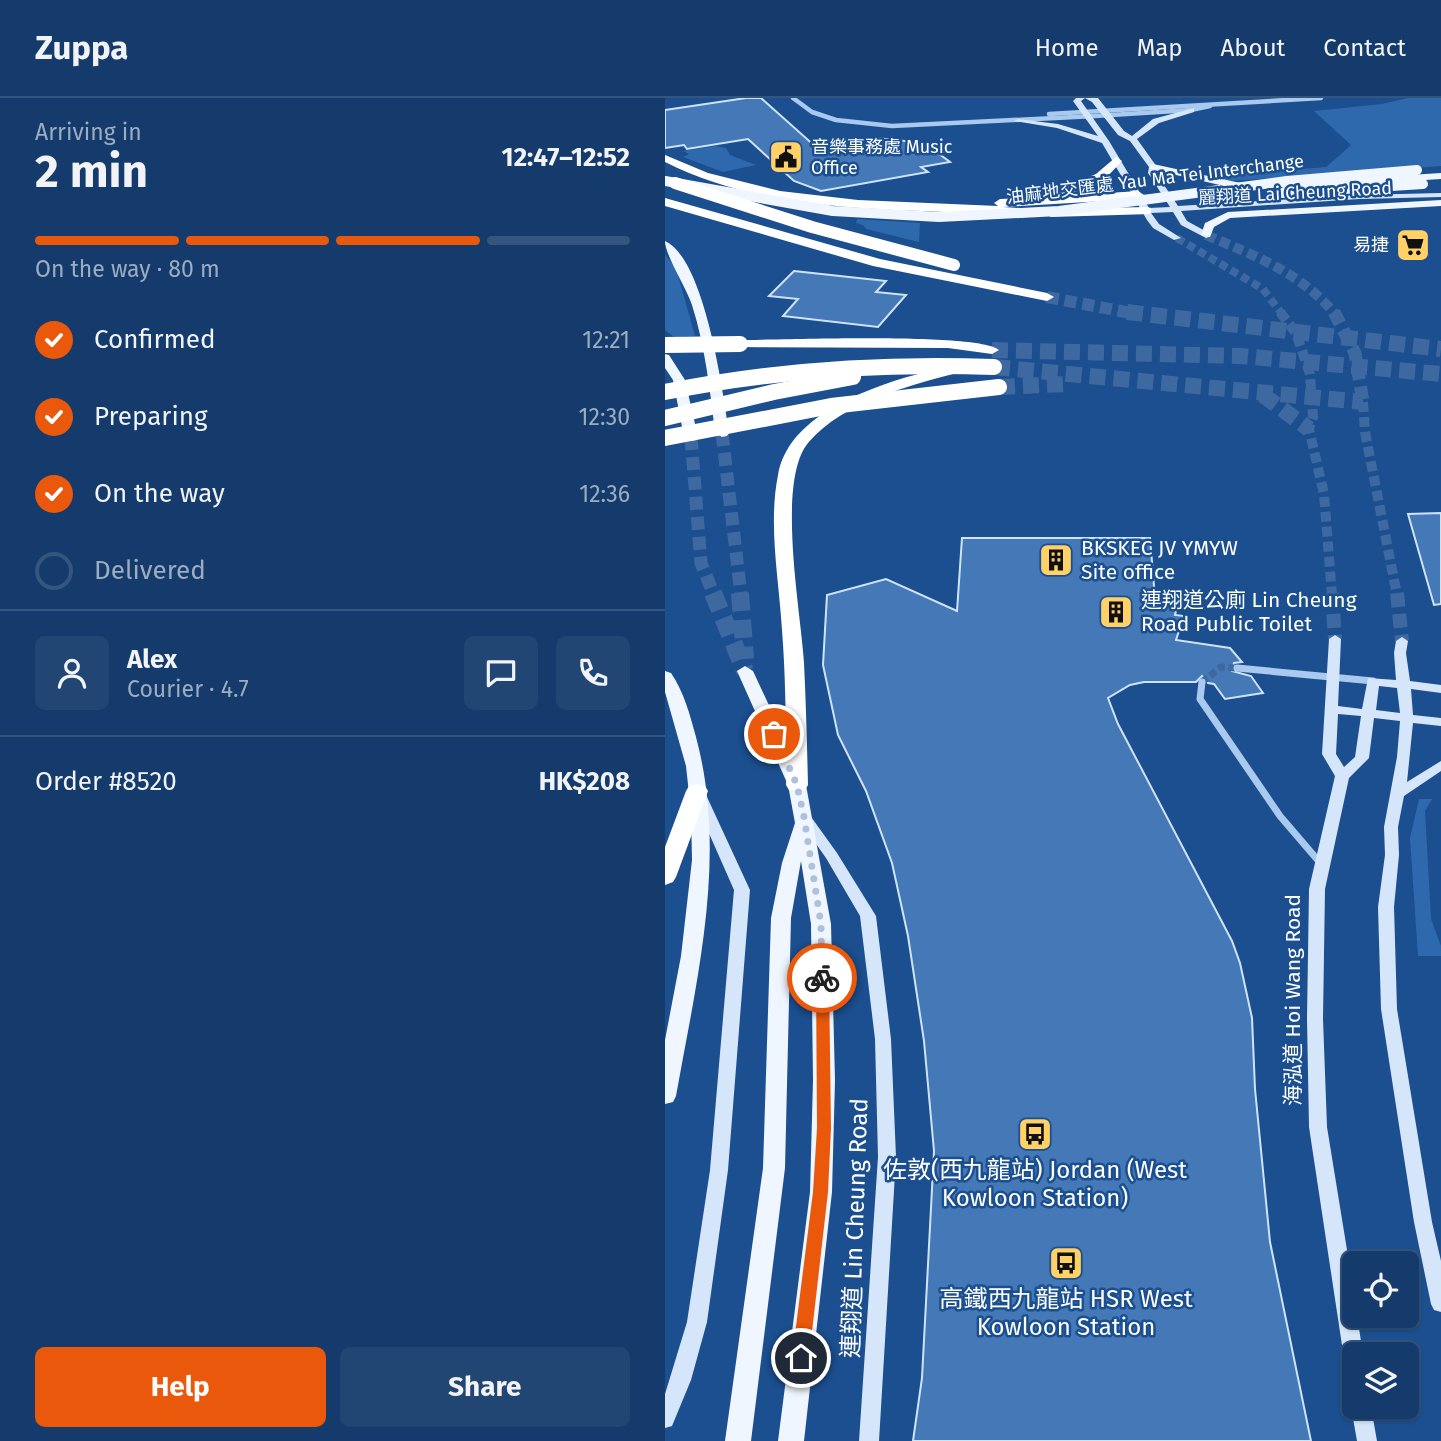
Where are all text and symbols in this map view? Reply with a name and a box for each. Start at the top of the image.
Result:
text: Zuppa [35,28,128,68]
text: Home [1035,34,1099,62]
text: Map [1137,34,1183,62]
text: About [1221,34,1285,62]
text: Contact [1323,34,1406,62]
text: Arriving in [35,118,142,146]
place label: 音樂事務處 Music Office [811,136,953,179]
public building icon: 音樂事務處 Music Office [767,138,805,176]
text: 12:47–12:52 [502,142,630,173]
text: 2 min [35,144,148,199]
street label: 油麻地交匯處 Yau Ma Tei Interchange [1005,150,1305,208]
street label: 麗翔道 Lai Cheung Road [1197,177,1393,209]
supermarket icon: 易捷 [1394,226,1432,264]
place label: 易捷 [1353,234,1389,256]
text: On the way · 80 m [35,255,220,283]
icon: check [35,321,73,359]
text: Confirmed [94,324,215,355]
text: 12:21 [582,326,630,354]
icon: check [35,398,73,436]
text: Preparing [94,401,207,432]
text: 12:30 [579,403,630,431]
icon: check [35,475,73,513]
text: On the way [94,478,225,509]
text: 12:36 [579,480,630,508]
place label: BKSKEC JV YMYW Site office [1081,535,1238,585]
building icon: BKSKEC JV YMYW Site office [1037,541,1075,579]
text: Delivered [94,555,206,586]
place label: 連翔道公廁 Lin Cheung Road Public Toilet [1141,587,1357,637]
building icon: 連翔道公廁 Lin Cheung Road Public Toilet [1097,593,1135,631]
button: person [35,636,109,710]
button: chat [464,636,538,710]
button: phone [556,636,630,710]
text: Alex [127,644,177,675]
text: Courier · 4.7 [127,675,249,703]
pin [744,704,804,764]
icon: bag [755,715,793,753]
text: Order #8520 [35,766,177,797]
text: HK$208 [539,766,630,797]
street label: 海泓道 Hoi Wang Road [1280,894,1306,1106]
courier [787,943,857,1013]
icon: bike [803,959,841,997]
street label: 連翔道 Lin Cheung Road [836,1098,874,1358]
bus stop icon: 佐敦(西九龍站) Jordan (West Kowloon Station) [1016,1115,1054,1153]
place label: 佐敦(西九龍站) Jordan (West Kowloon Station) [883,1156,1187,1212]
bus stop icon: 高鐵西九龍站 HSR West Kowloon Station [1047,1244,1085,1282]
map controls [1342,1251,1419,1419]
button: locate [1342,1251,1419,1328]
place label: 高鐵西九龍站 HSR West Kowloon Station [939,1285,1193,1341]
pin [771,1328,831,1388]
icon: home [782,1339,820,1377]
button: layers [1342,1342,1419,1419]
button: Help [35,1347,326,1427]
button: Share [340,1347,630,1427]

